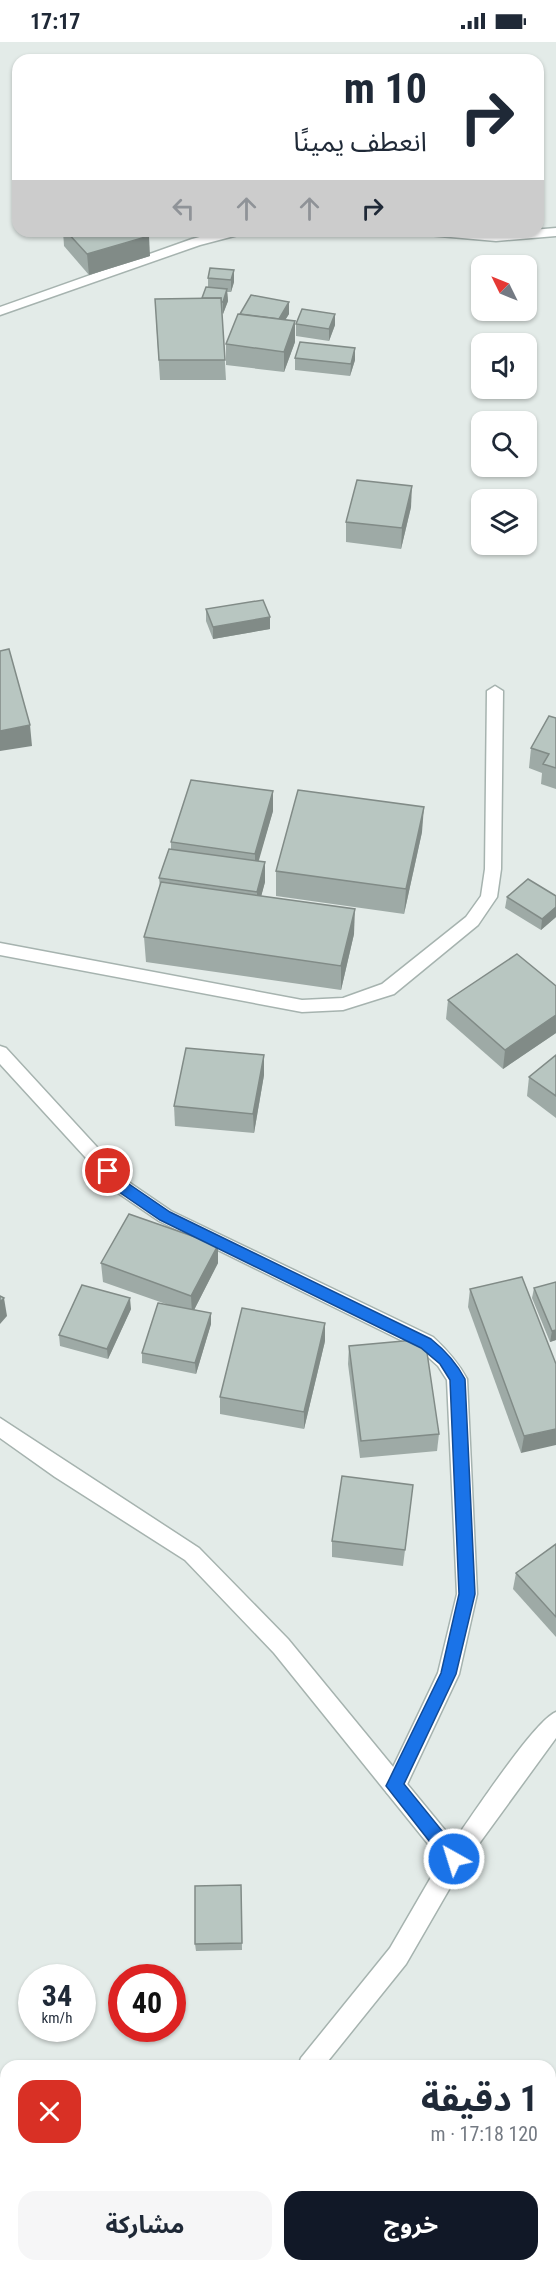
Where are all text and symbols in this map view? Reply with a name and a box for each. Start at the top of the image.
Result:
text: 17:17 [30,9,81,34]
text: 10 m [344,64,427,113]
icon: right [448,78,526,156]
text: انعطف يمينًا [293,126,427,158]
icon: left [167,192,200,225]
icon: ahead [230,192,263,225]
icon: ahead [293,192,326,225]
icon: right [356,192,389,225]
north arrow [471,255,537,321]
map controls [471,255,537,555]
button: sound [471,333,537,399]
button: search [471,411,537,477]
button: layers [471,489,537,555]
pin [82,1145,133,1196]
icon: arrive [91,1154,124,1187]
position arrow [422,1827,486,1891]
speed limit sign: 40 [108,1964,186,2042]
text: 34 [42,1978,72,2013]
text: km/h [42,2009,72,2027]
text: 1 دقيقة [421,2078,538,2120]
button: close [18,2080,81,2143]
text: 120 m · 17:18 [431,2122,538,2146]
button: مشاركة [18,2191,272,2260]
button: خروج [284,2191,538,2260]

